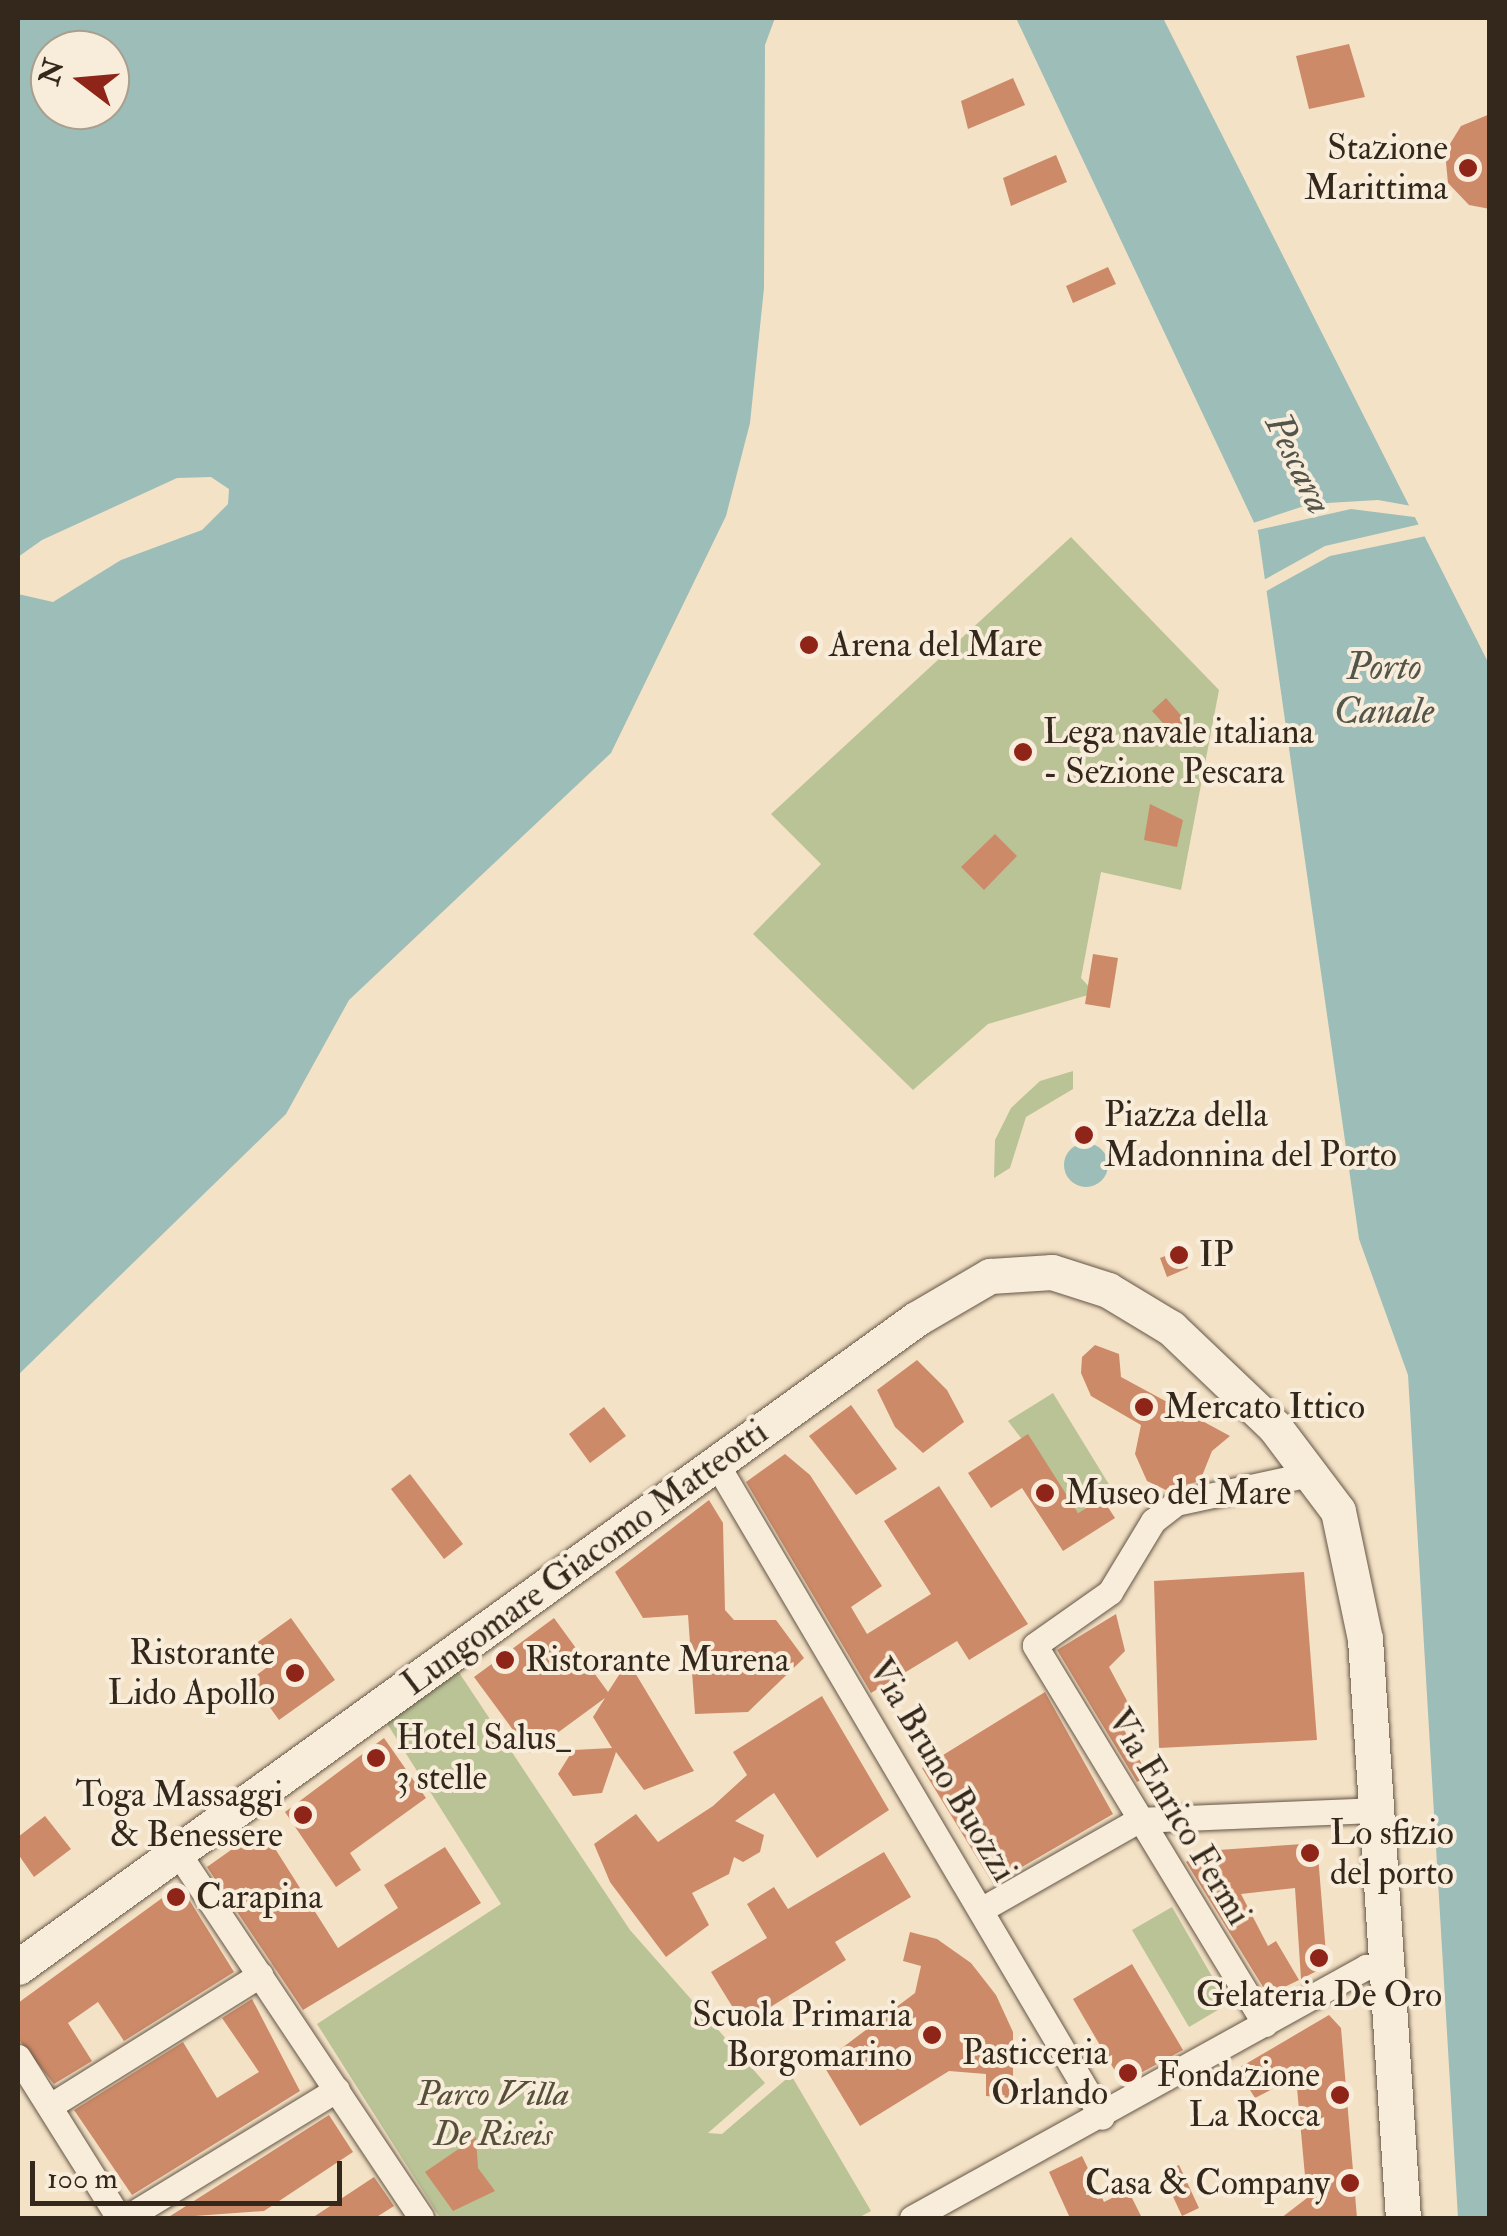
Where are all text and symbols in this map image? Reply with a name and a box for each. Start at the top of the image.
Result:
north arrow [30,30,130,130]
text: N [32,55,73,89]
place label: Stazione Marittima [1304,127,1448,209]
marker: Stazione Marittima [1457,157,1479,179]
water label: Pescara [1254,406,1342,522]
place label: Arena del Mare [829,624,1042,666]
marker: Arena del Mare [798,634,820,656]
water label: Porto Canale [1334,645,1434,734]
place label: Lega navale italiana - Sezione Pescara [1043,711,1314,793]
marker: Lega navale italiana - Sezione Pescara [1012,741,1034,763]
place label: Piazza della Madonnina del Porto [1104,1094,1397,1176]
marker: Piazza della Madonnina del Porto [1073,1124,1095,1146]
place label: IP [1199,1234,1234,1276]
marker: IP [1168,1244,1190,1266]
place label: Mercato Ittico [1164,1386,1365,1428]
marker: Mercato Ittico [1133,1396,1155,1418]
street label: Lungomare Giacomo Matteotti [394,1411,776,1705]
place label: Museo del Mare [1065,1472,1291,1514]
marker: Museo del Mare [1034,1482,1056,1504]
place label: Ristorante Lido Apollo [108,1632,275,1714]
place label: Ristorante Murena [525,1639,789,1681]
marker: Ristorante Murena [494,1649,516,1671]
street label: Via Bruno Buozzi [859,1651,1025,1889]
marker: Ristorante Lido Apollo [284,1662,306,1684]
street label: Via Enrico Fermi [1098,1701,1260,1933]
place label: Hotel Salus_ 3 stelle [396,1717,571,1799]
marker: Hotel Salus_ 3 stelle [365,1747,387,1769]
place label: Toga Massaggi & Benessere [76,1774,283,1856]
marker: Toga Massaggi & Benessere [292,1804,314,1826]
place label: Lo sfizio del porto [1330,1812,1454,1894]
marker: Lo sfizio del porto [1299,1842,1321,1864]
place label: Carapina [196,1876,323,1918]
marker: Carapina [165,1886,187,1908]
marker: Gelateria De Oro [1308,1947,1330,1969]
place label: Gelateria De Oro [1196,1974,1442,2016]
place label: Scuola Primaria Borgomarino [692,1994,912,2076]
marker: Scuola Primaria Borgomarino [921,2024,943,2046]
place label: Pasticceria Orlando [962,2032,1108,2114]
place label: Fondazione La Rocca [1157,2054,1320,2136]
marker: Pasticceria Orlando [1117,2062,1139,2084]
park label: Parco Villa De Riseis [417,2073,569,2155]
marker: Fondazione La Rocca [1329,2084,1351,2106]
scale bar [35,2141,348,2203]
text: 100 m [47,2160,118,2197]
place label: Casa & Company [1085,2162,1330,2204]
marker: Casa & Company [1339,2172,1361,2194]

